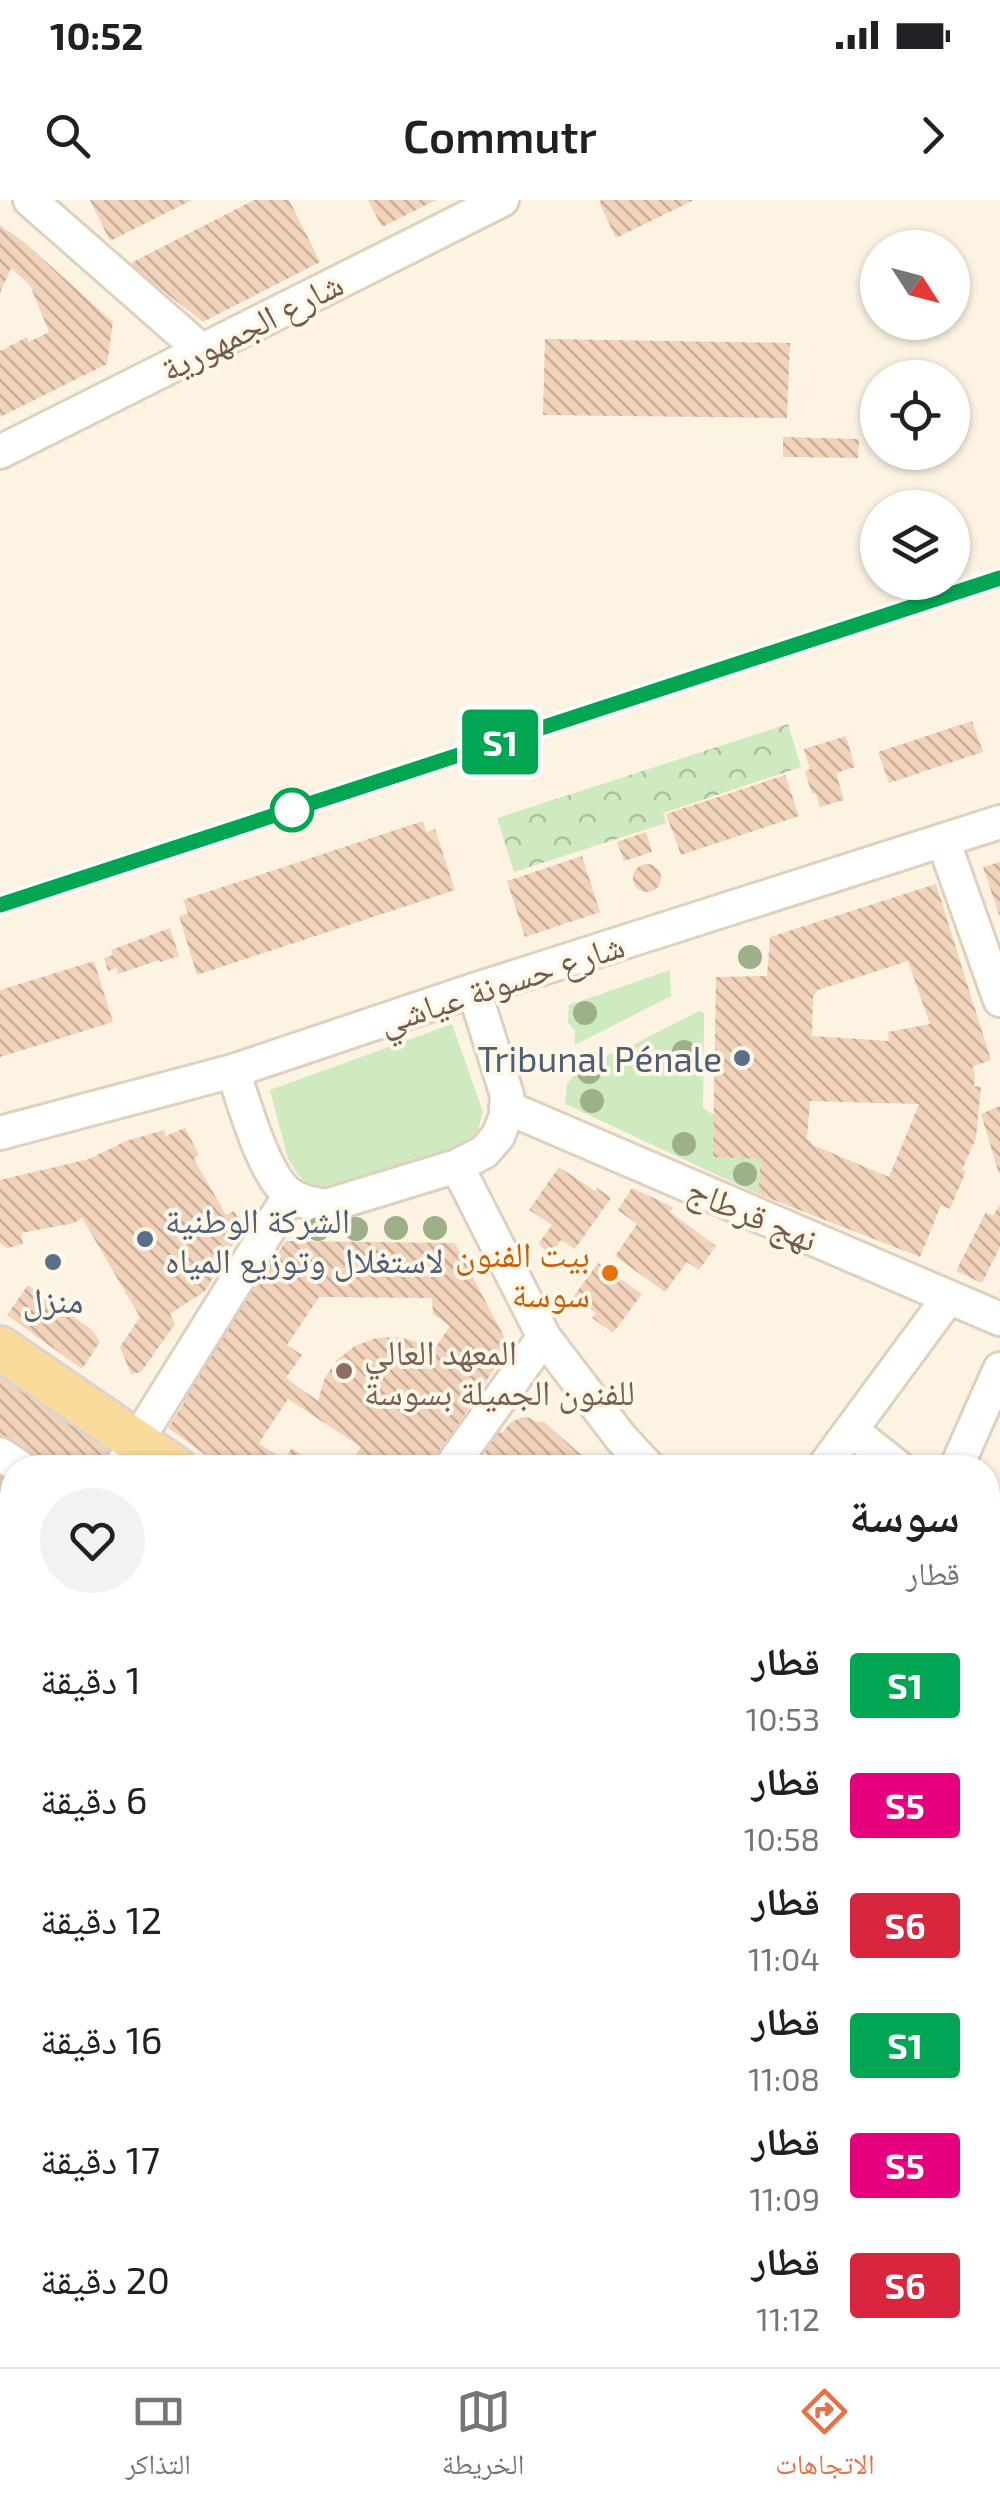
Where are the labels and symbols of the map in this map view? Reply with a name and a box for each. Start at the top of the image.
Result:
north arrow [860,230,970,340]
street label: شارع الجمهورية [153,261,351,392]
line badge: S1 [455,710,545,774]
unlabelled marker [271,789,313,831]
street label: شارع حسونة عياشي [373,923,632,1050]
place label: Tribunal Pénale [477,1037,722,1079]
marker: Tribunal Pénale [731,1047,753,1069]
street label: نهج قرطاج [681,1167,824,1262]
place label: الشركة الوطنية لاستغلال وتوزيع المياه [165,1198,444,1283]
marker: الشركة الوطنية لاستغلال وتوزيع المياه [134,1228,156,1250]
place label: بيت الفنون سوسة [455,1232,590,1314]
marker: منزل [42,1251,64,1273]
marker: بيت الفنون سوسة [599,1262,621,1284]
place label: منزل [22,1278,84,1322]
place label: المعهد العالي للفنون الجميلة بسوسة [364,1330,635,1414]
marker: المعهد العالي للفنون الجميلة بسوسة [333,1360,355,1382]

